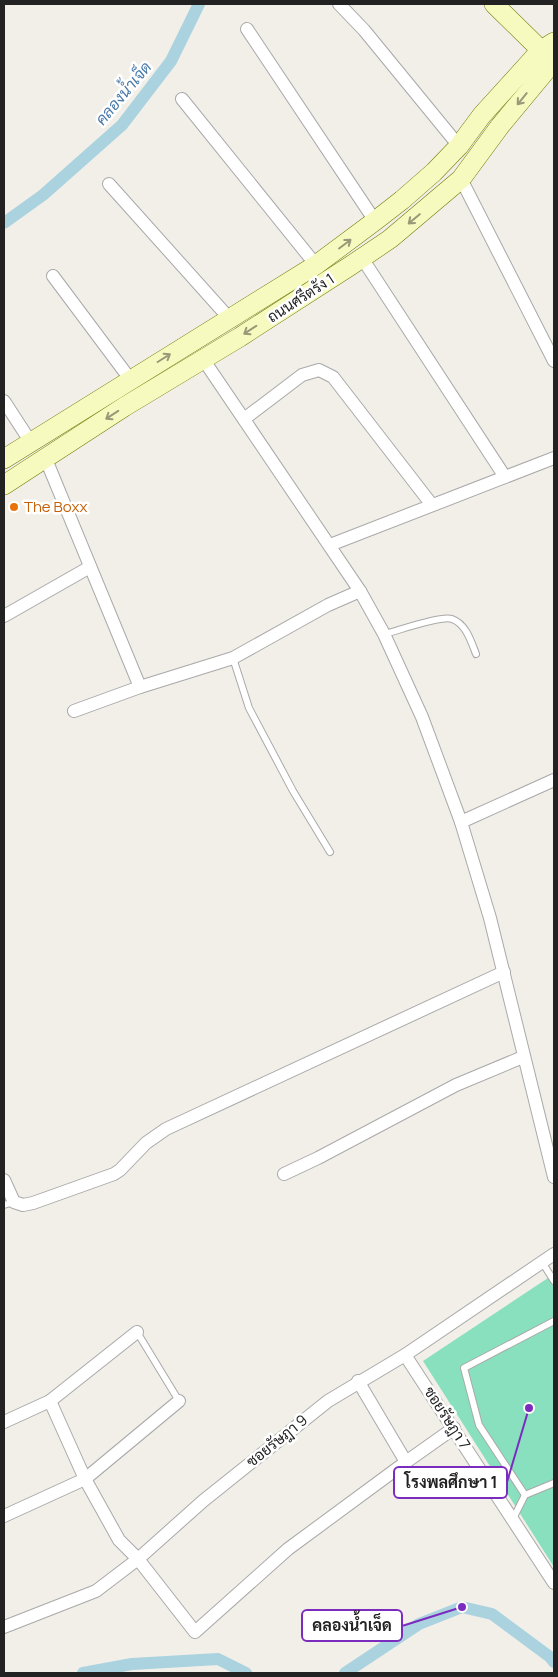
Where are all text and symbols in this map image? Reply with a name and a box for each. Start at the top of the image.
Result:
water label: คลองน้ำเจ็ด [88,55,156,130]
one-way arrow [517,93,528,106]
one-way arrow [407,214,420,225]
one-way arrow [338,238,351,249]
street label: ถนนศรีตรัง 1 [263,268,338,327]
one-way arrow [244,325,258,335]
one-way arrow [156,353,170,363]
one-way arrow [105,410,119,420]
place label: The Boxx [24,496,87,517]
marker: The Boxx [8,501,20,513]
street label: ซอยรัษฎา 7 [419,1382,476,1453]
street label: ซอยรัษฎา 9 [242,1410,312,1472]
callout: โรงพลศึกษา 1 [394,1467,507,1498]
text: โรงพลศึกษา 1 [403,1471,498,1493]
callout: คลองน้ำเจ็ด [302,1610,402,1641]
text: คลองน้ำเจ็ด [312,1610,392,1636]

